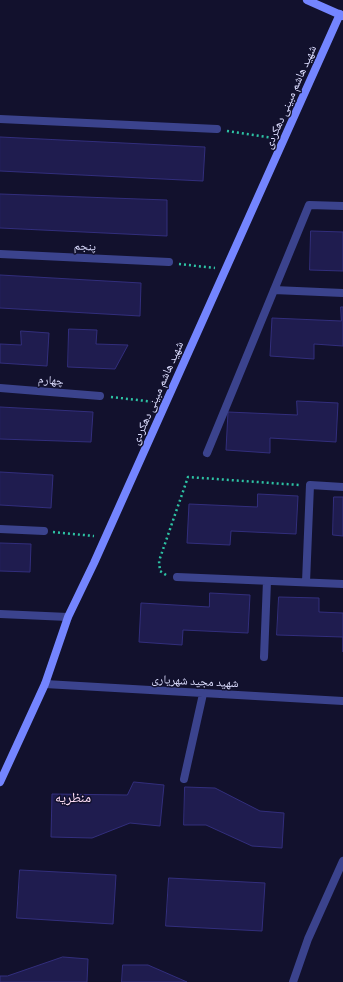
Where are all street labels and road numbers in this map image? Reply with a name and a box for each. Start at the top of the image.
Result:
street label: شهید هاشم مبینی دهکردی [261,43,319,151]
street label: پنجم [74,238,96,254]
street label: شهید هاشم مبینی دهکردی [128,339,186,447]
street label: چهارم [38,372,64,388]
street label: شهید مجید شهریاری [151,672,239,690]

